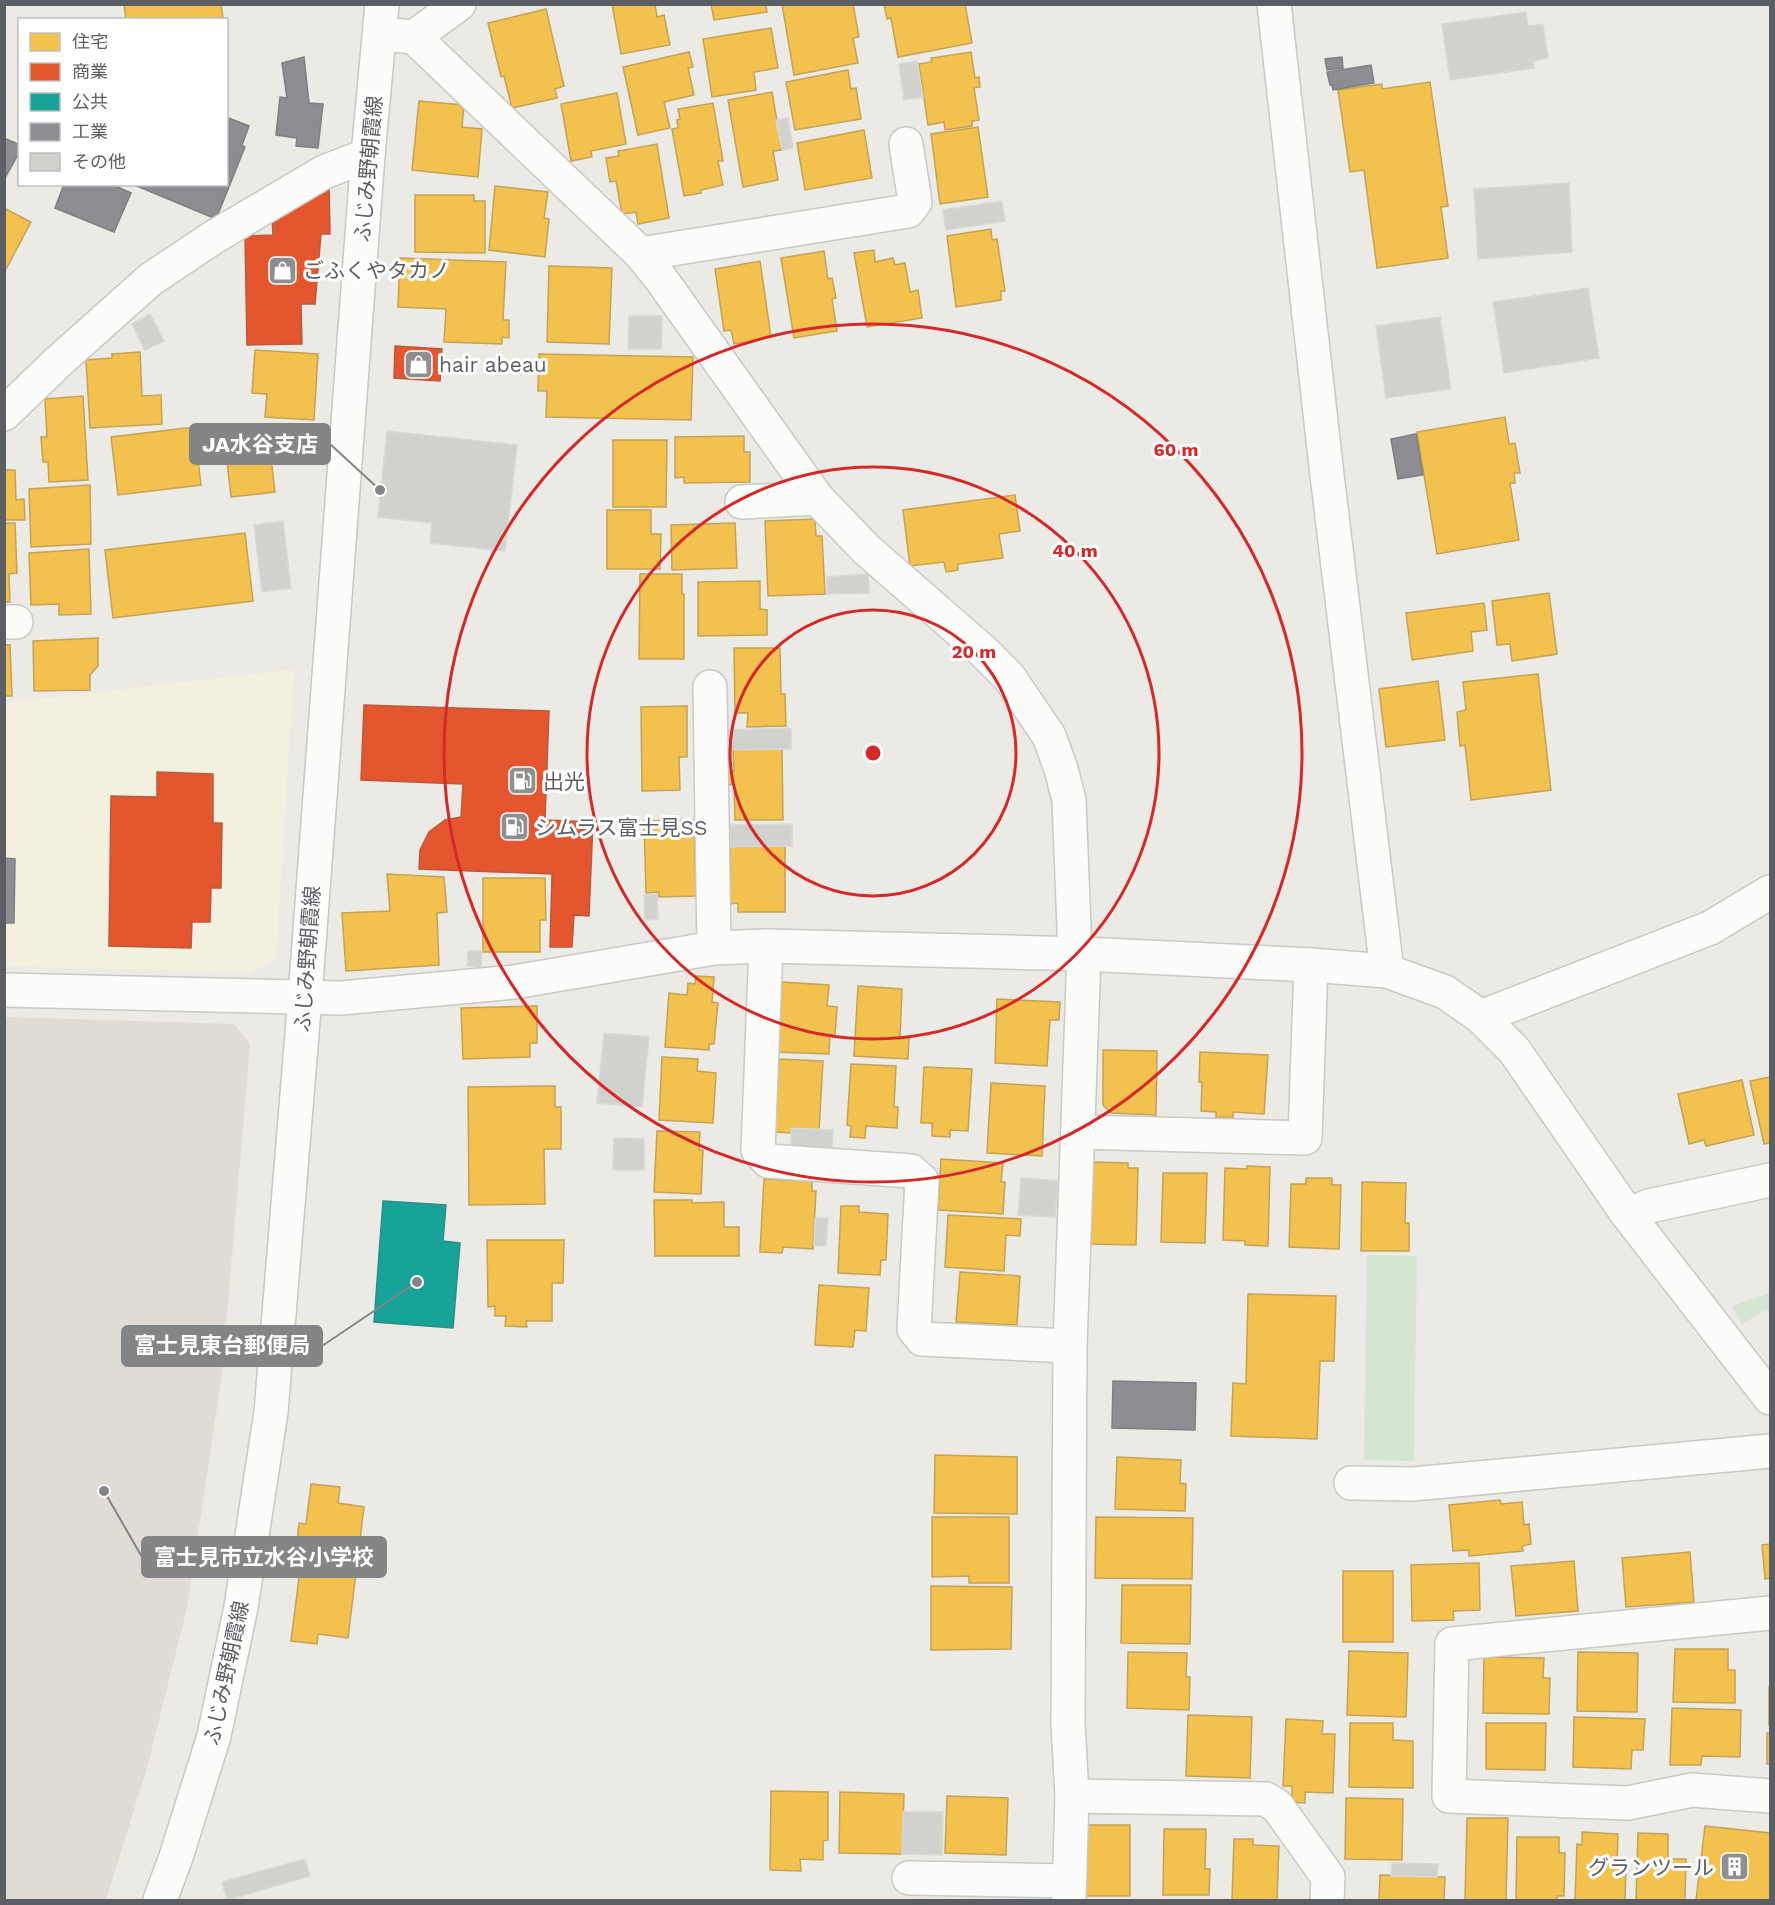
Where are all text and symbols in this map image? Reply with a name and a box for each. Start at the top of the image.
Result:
legend [18,18,228,186]
text: 住宅 [72,31,108,52]
text: 商業 [72,61,108,82]
text: 公共 [72,91,108,112]
street label: ふじみ野朝霞線 [349,95,387,243]
text: 工業 [72,121,108,142]
text: その他 [72,151,126,172]
shop icon: ごふくやタカノ [266,254,298,286]
place label: ごふくやタカノ [303,258,450,283]
shop icon: hair abeau [402,348,434,380]
place label: hair abeau [439,352,547,377]
callout: JA水谷支店 [190,424,330,464]
text: JA水谷支店 [202,432,318,457]
text: 60 m [1154,439,1198,460]
text: 40 m [1052,540,1098,561]
text: 20 m [952,641,996,662]
centre of rings [863,743,883,763]
fuel station icon: 出光 [506,765,538,797]
place label: 出光 [543,769,585,794]
fuel station icon: シムラス富士見SS [498,811,530,843]
place label: シムラス富士見SS [535,815,707,840]
street label: ふじみ野朝霞線 [289,885,325,1033]
callout: 富士見東台郵便局 [122,1326,322,1366]
text: 富士見東台郵便局 [134,1333,310,1358]
callout: 富士見市立水谷小学校 [142,1537,386,1577]
text: 富士見市立水谷小学校 [154,1545,374,1570]
street label: ふじみ野朝霞線 [198,1599,254,1747]
building icon: グランツール [1719,1851,1751,1883]
place label: グランツール [1588,1855,1714,1880]

